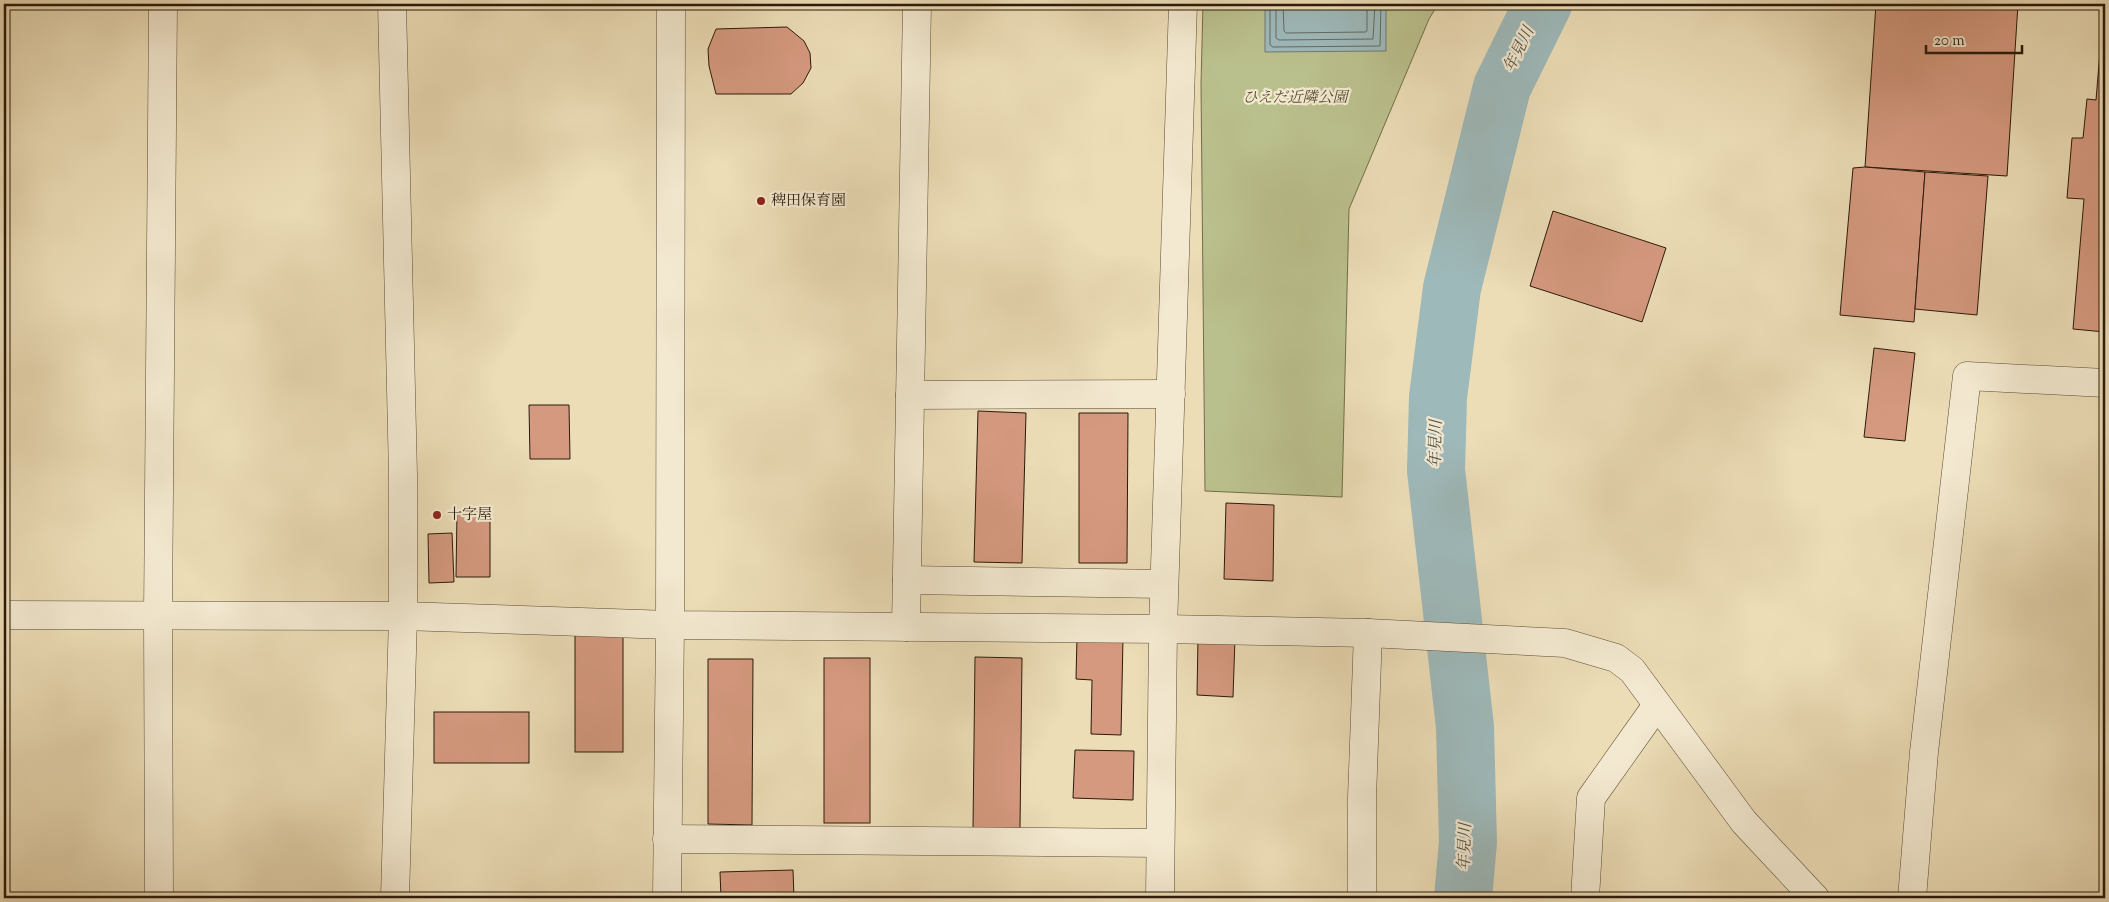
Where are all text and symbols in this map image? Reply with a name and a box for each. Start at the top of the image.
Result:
water label: 年見川 [1499,22,1542,77]
scale bar [1926,22,2023,54]
text: 20 m [1934,31,1965,52]
park label: ひえだ近隣公園 [1242,88,1350,109]
place label: 稗田保育園 [771,191,846,212]
marker: 稗田保育園 [755,195,767,207]
water label: 年見川 [1425,418,1449,468]
place label: 十字屋 [447,505,492,526]
marker: 十字屋 [431,509,443,521]
water label: 年見川 [1454,821,1478,871]

